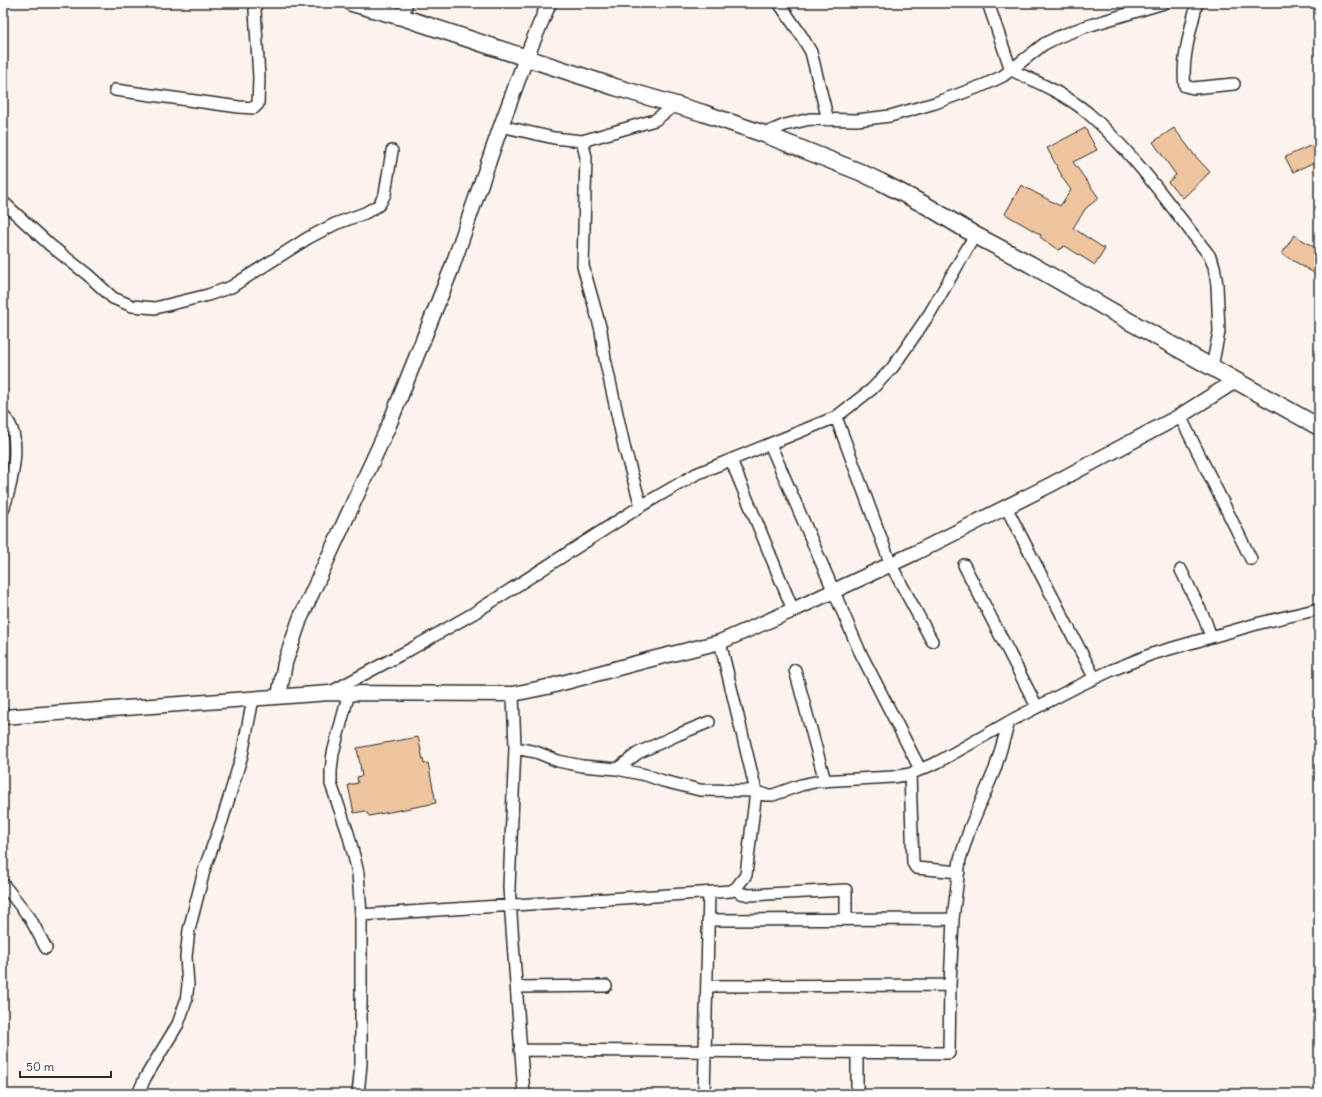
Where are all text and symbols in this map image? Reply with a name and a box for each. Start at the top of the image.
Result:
scale bar [20,1053,111,1079]
text: 50 m [26,1059,55,1074]

